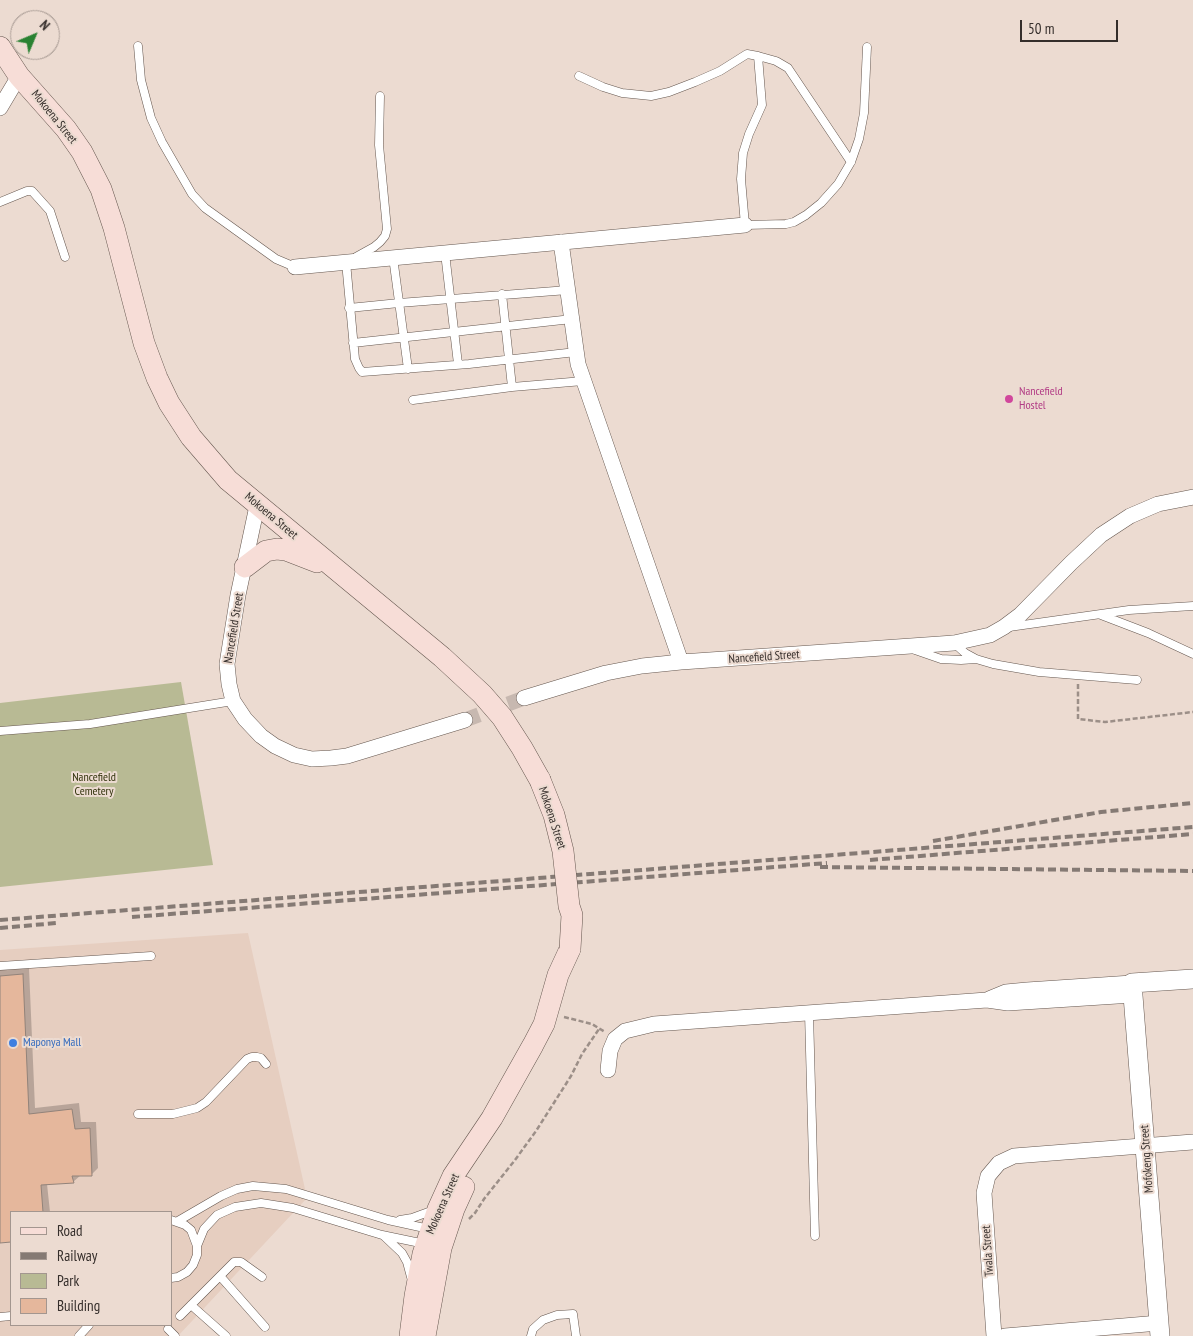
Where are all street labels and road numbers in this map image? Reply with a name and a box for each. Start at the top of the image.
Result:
street label: Mokoena Street [28,87,80,147]
street label: Mokoena Street [241,490,301,542]
street label: Nancefield Street [221,592,247,664]
street label: Nancefield Street [728,647,800,667]
street label: Mokoena Street [535,785,569,851]
street label: Mofokeng Street [1137,1124,1157,1194]
street label: Mokoena Street [423,1171,463,1237]
street label: Twala Street [979,1225,997,1277]

